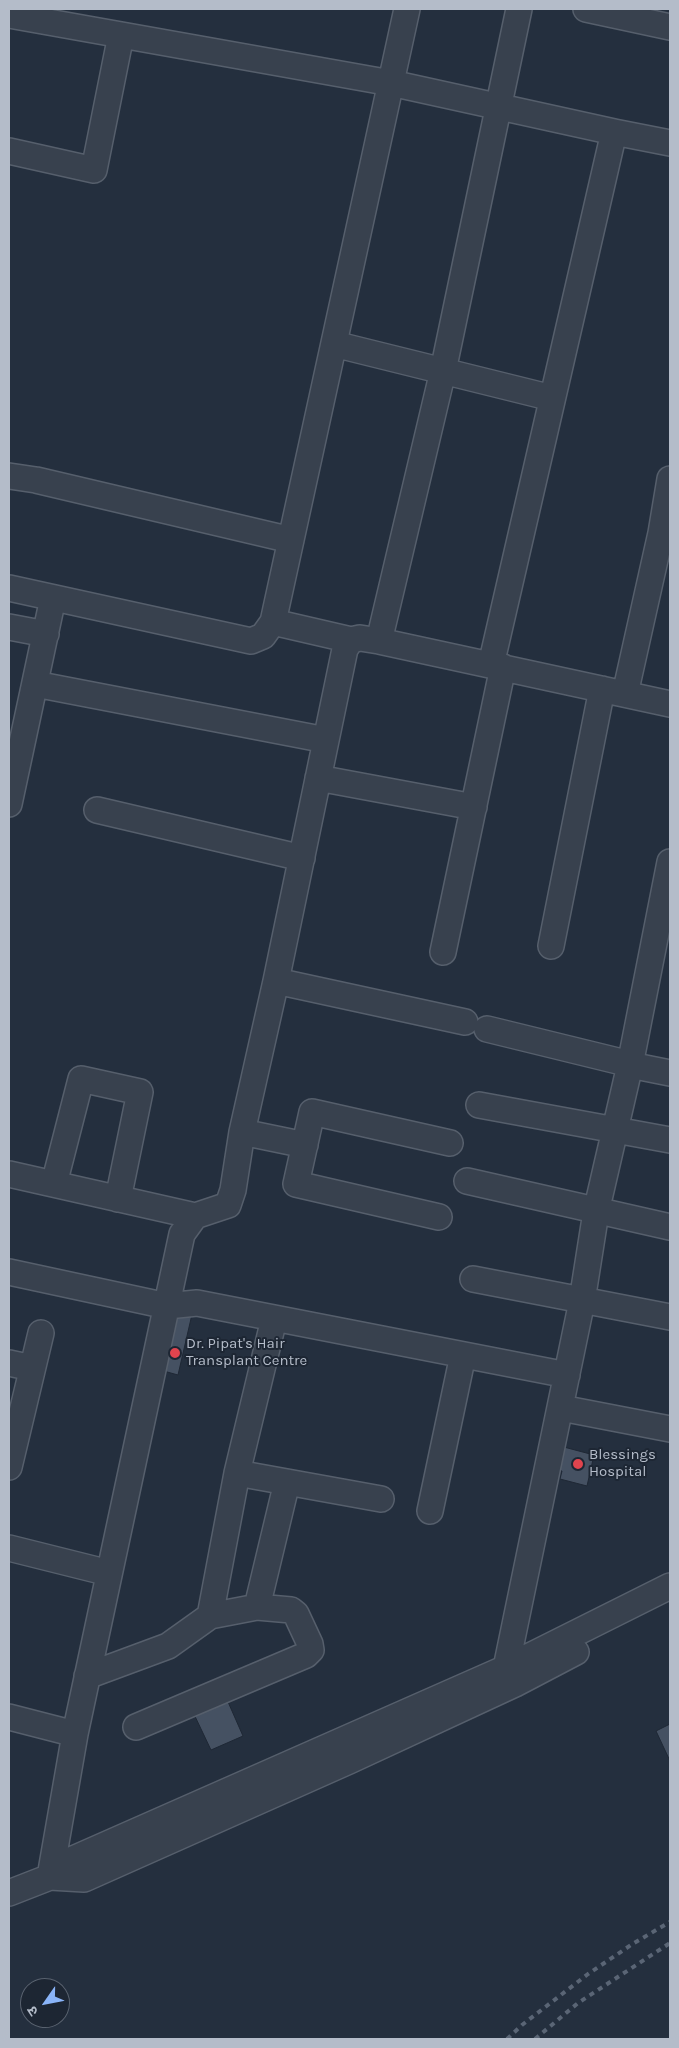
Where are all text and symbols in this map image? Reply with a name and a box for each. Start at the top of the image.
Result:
place label: Dr. Pipat's Hair Transplant Centre [186,1335,307,1370]
marker: Dr. Pipat's Hair Transplant Centre [168,1346,182,1360]
place label: Blessings Hospital [589,1446,656,1481]
marker: Blessings Hospital [571,1457,585,1471]
north arrow [20,1978,70,2028]
text: उ [23,2003,42,2019]

